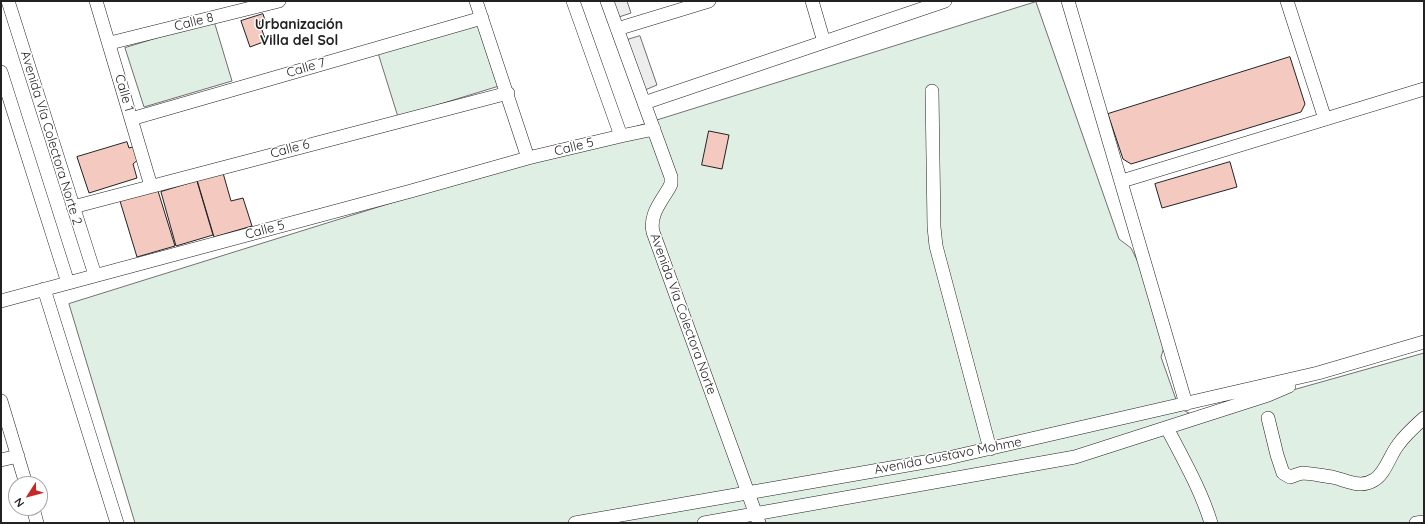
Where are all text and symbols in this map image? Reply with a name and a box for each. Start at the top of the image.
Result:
street label: Calle 8 [173,10,215,34]
district label: Urbanización Villa del Sol [255,17,343,50]
street label: Avenida Vía Colectora Norte 2 [17,49,85,227]
street label: Calle 7 [285,55,327,81]
street label: Calle 1 [111,73,137,113]
street label: Calle 5 [553,135,595,159]
street label: Calle 6 [269,136,311,162]
street label: Calle 5 [244,217,286,243]
street label: Avenida Vía Colectora Norte [647,231,719,397]
street label: Avenida Gustavo Mohme [873,434,1023,478]
north arrow [8,476,48,516]
text: N [11,495,27,510]

